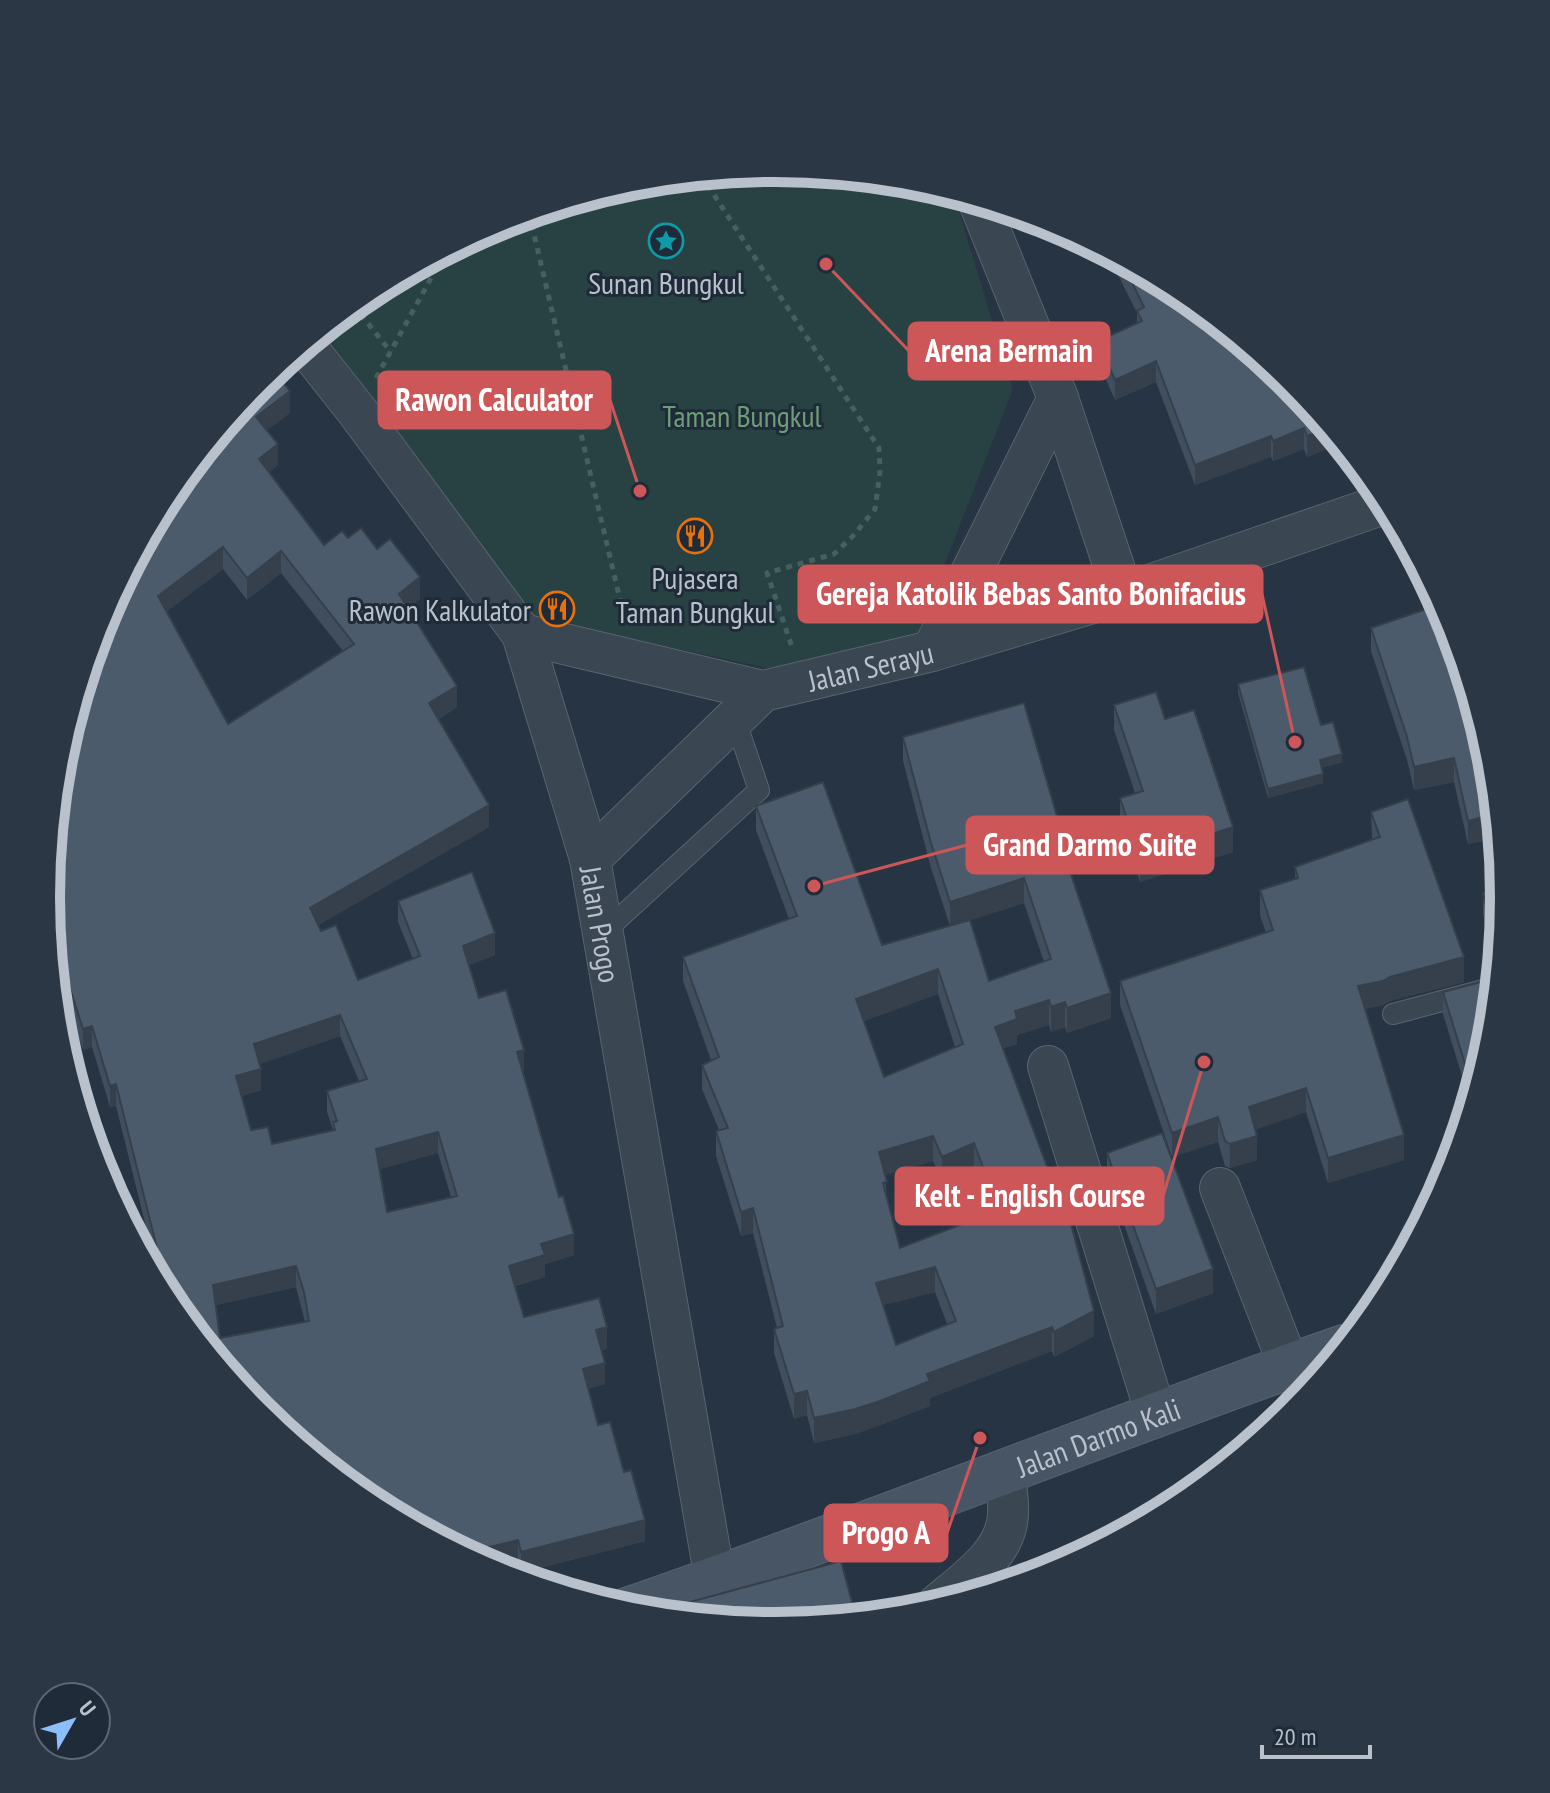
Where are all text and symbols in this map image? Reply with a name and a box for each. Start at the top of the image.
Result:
place icon: Sunan Bungkul [647,222,685,260]
place label: Sunan Bungkul [588,263,744,302]
callout: Arena Bermain [909,323,1109,379]
text: Arena Bermain [924,329,1093,371]
callout: Rawon Calculator [379,372,610,428]
text: Rawon Calculator [395,378,593,420]
park label: Taman Bungkul [663,396,821,435]
restaurant icon: Pujasera Taman Bungkul [676,517,714,555]
place label: Pujasera Taman Bungkul [616,558,774,631]
callout: Gereja Katolik Bebas Santo Bonifacius [799,566,1262,622]
text: Gereja Katolik Bebas Santo Bonifacius [816,572,1246,614]
place label: Rawon Kalkulator [349,590,532,629]
restaurant icon: Rawon Kalkulator [538,590,576,628]
street label: Jalan Serayu [803,632,937,699]
callout: Grand Darmo Suite [967,817,1213,873]
text: Grand Darmo Suite [983,823,1197,865]
street label: Jalan Progo [572,862,631,985]
callout: Kelt - English Course [896,1168,1163,1224]
text: Kelt - English Course [915,1174,1145,1216]
street label: Jalan Darmo Kali [1010,1388,1186,1485]
callout: Progo A [825,1505,947,1561]
text: Progo A [842,1511,931,1553]
north arrow [32,1681,112,1761]
text: U [73,1695,102,1722]
scale bar [1262,1709,1370,1759]
text: 20 m [1274,1721,1316,1752]

